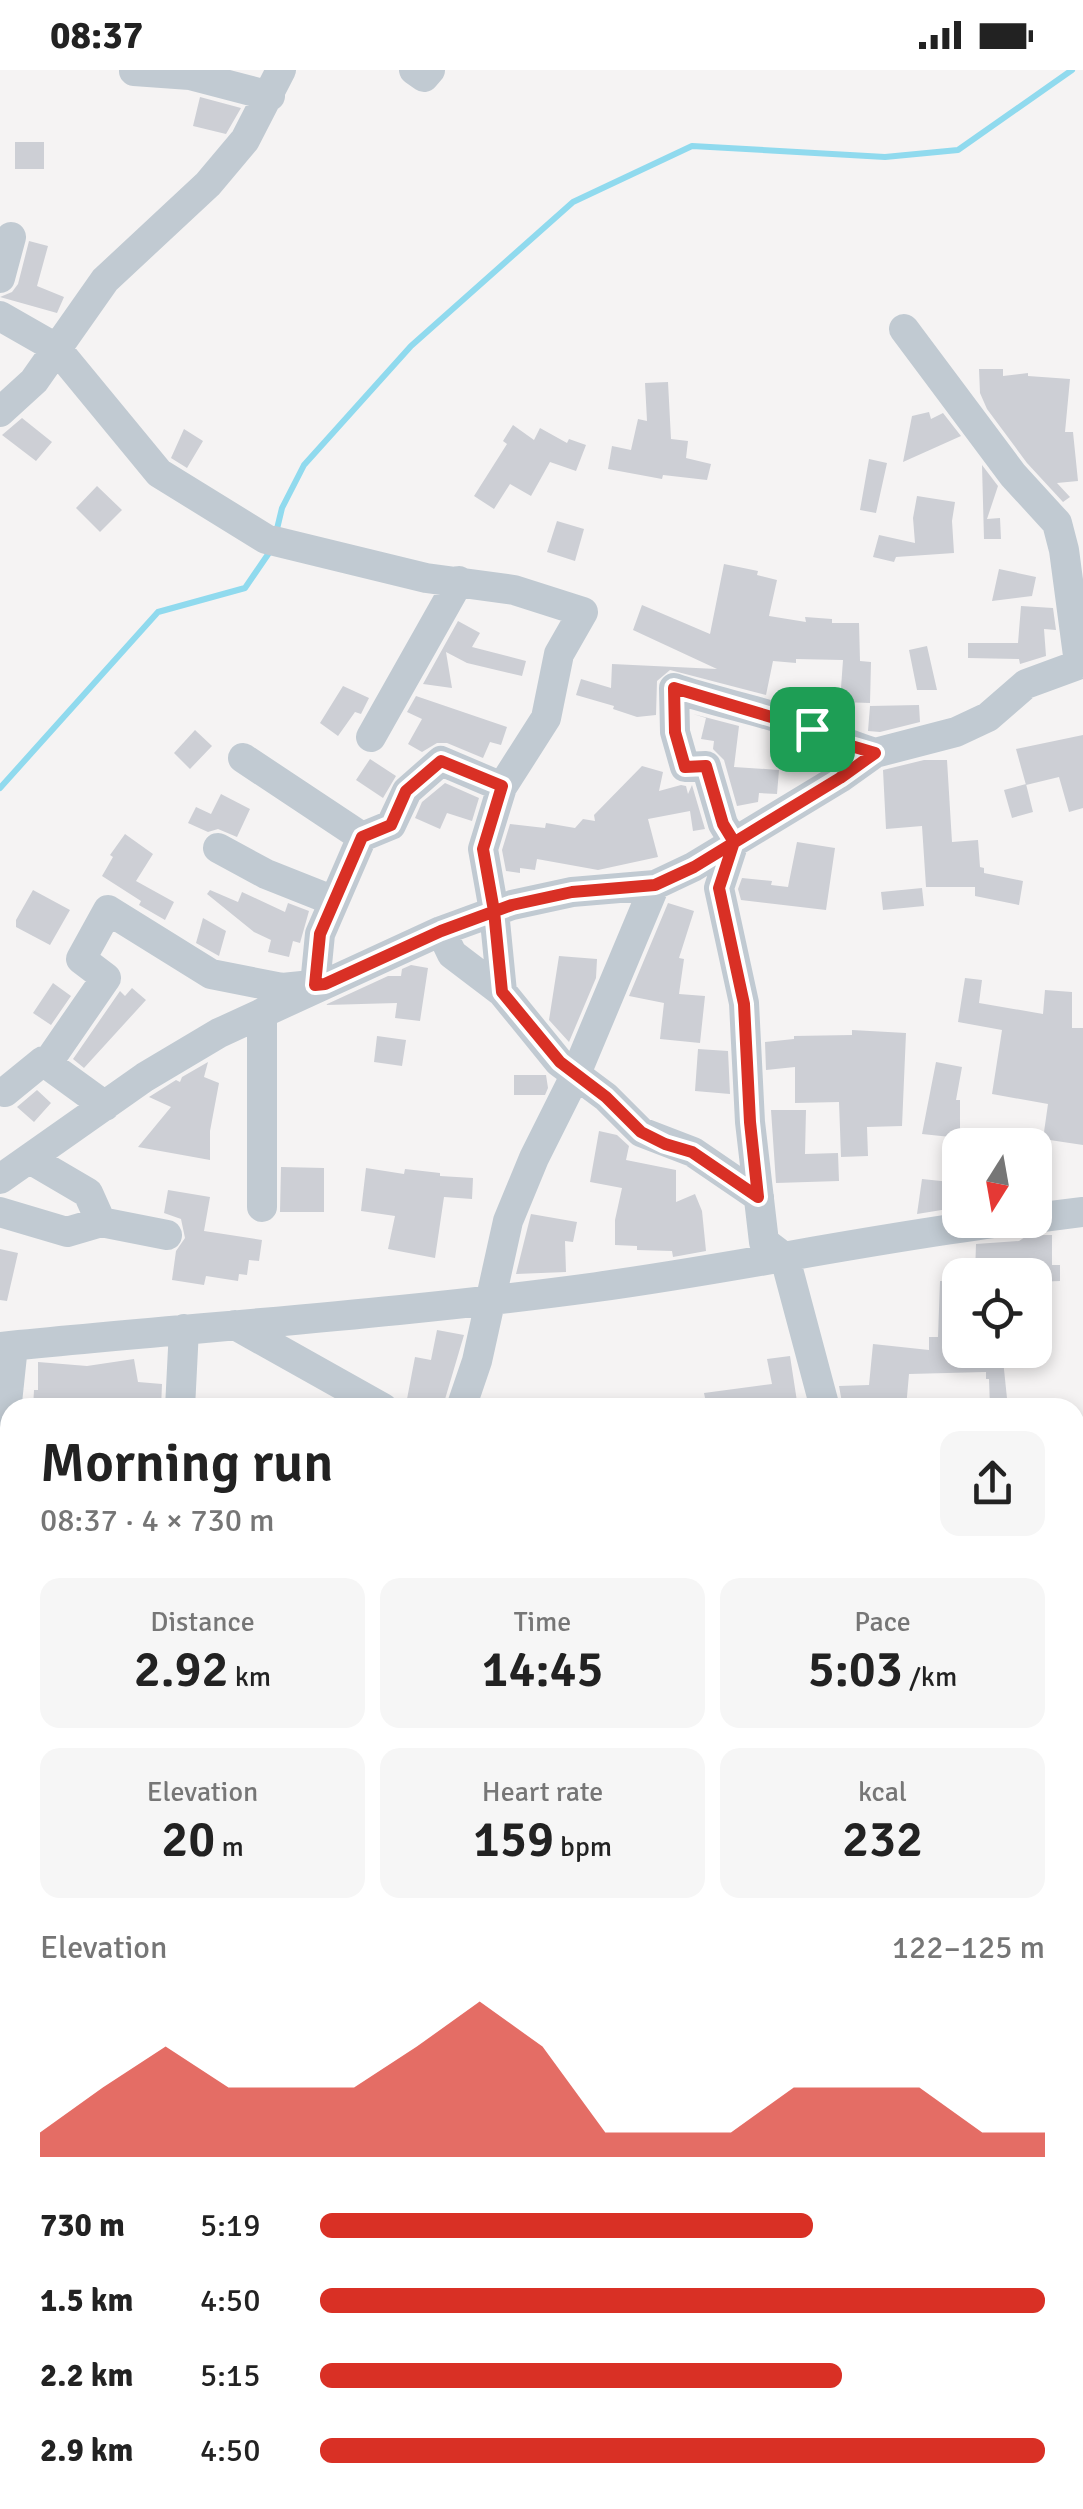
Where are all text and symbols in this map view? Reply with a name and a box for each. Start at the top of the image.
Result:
text: 08:37 [50,12,143,59]
pin [770,687,855,772]
icon: arrive [785,702,840,757]
north arrow [942,1128,1052,1238]
map controls [942,1128,1052,1368]
button: locate [942,1258,1052,1368]
text: Morning run [40,1429,333,1497]
button: share [940,1431,1045,1536]
text: 08:37 · 4 × 730 m [40,1501,275,1540]
text: Distance [150,1605,255,1639]
text: Time [514,1605,571,1639]
text: Pace [854,1605,911,1639]
text: 2.92 [134,1639,229,1701]
text: 14:45 [481,1639,604,1701]
text: 5:03 [808,1639,903,1701]
text: km [229,1660,271,1694]
text: /km [903,1660,957,1694]
text: Elevation [147,1775,258,1809]
text: Heart rate [482,1775,603,1809]
text: kcal [858,1775,907,1809]
text: 20 [161,1809,215,1871]
text: 159 [473,1809,554,1871]
text: 232 [842,1809,923,1871]
text: m [215,1830,244,1864]
text: bpm [554,1830,612,1864]
text: Elevation [40,1928,167,1967]
text: 122–125 m [892,1928,1045,1967]
text: 730 m [40,2206,125,2245]
text: 5:19 [200,2206,260,2245]
text: 1.5 km [40,2281,133,2320]
text: 4:50 [200,2281,260,2320]
text: 2.2 km [40,2356,133,2395]
text: 5:15 [200,2356,260,2395]
text: 2.9 km [40,2431,133,2470]
text: 4:50 [200,2431,260,2470]

